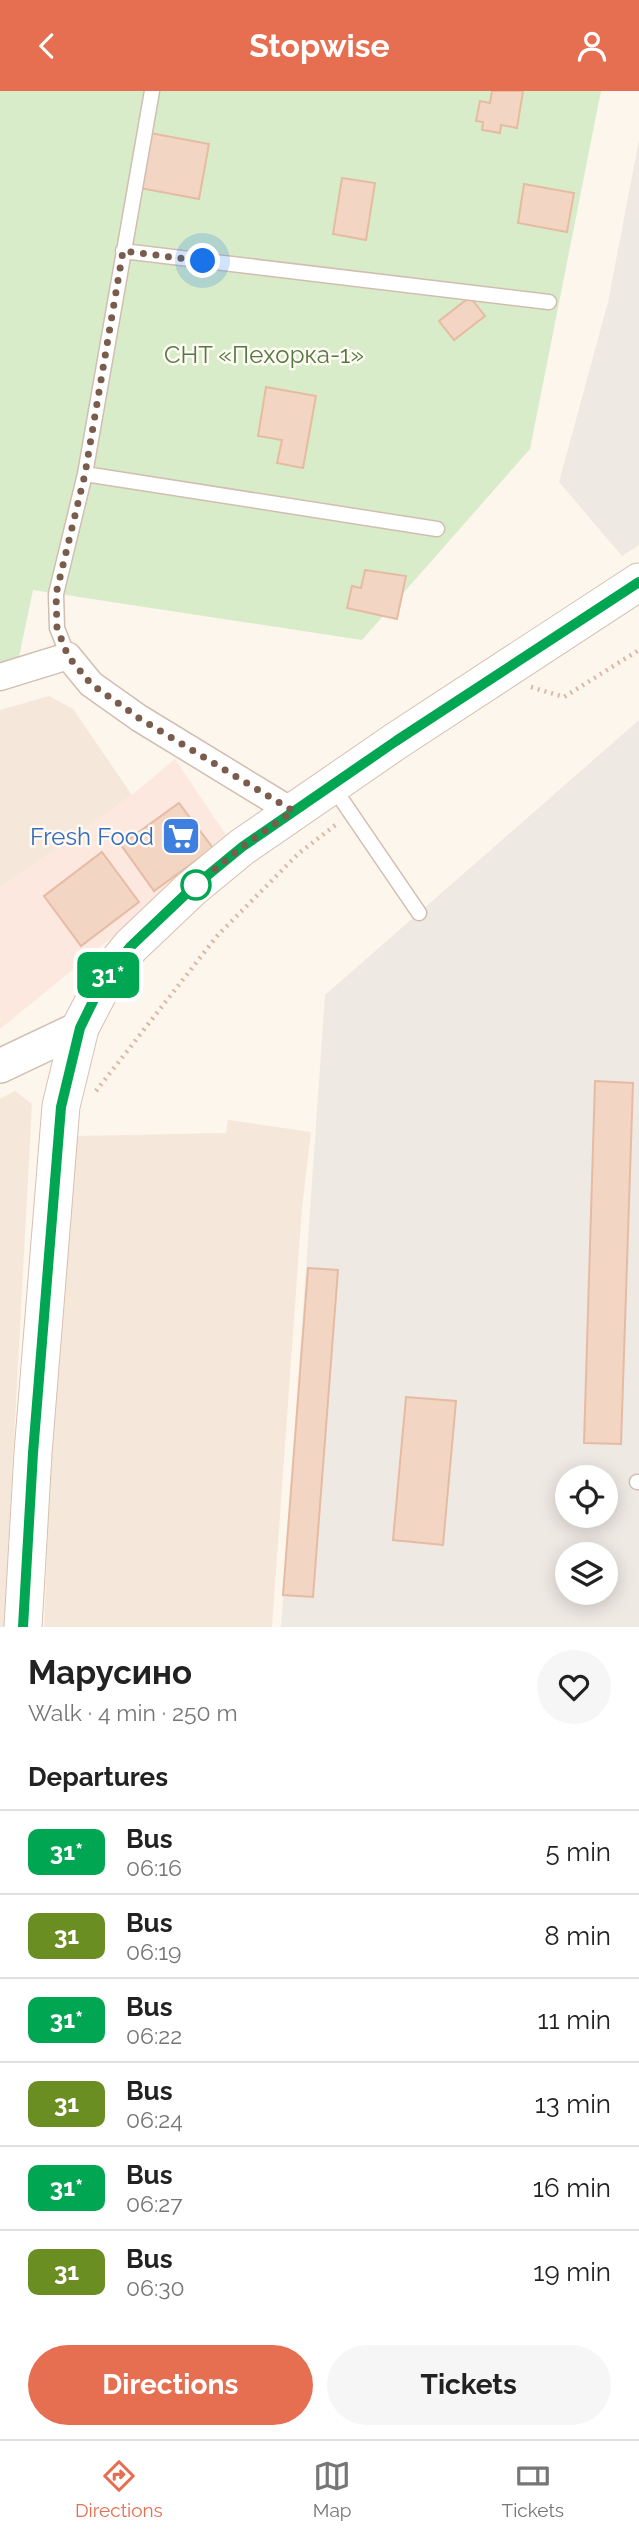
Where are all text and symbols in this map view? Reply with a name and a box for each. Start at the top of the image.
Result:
icon: back [28,27,66,65]
text: Stopwise [249,27,390,64]
icon: person [573,27,611,65]
your location [185,243,220,278]
park label: СНТ «Пехорка-1» [164,340,364,369]
supermarket icon: Fresh Food [160,815,202,857]
place label: Fresh Food [30,822,154,851]
unlabelled marker [181,870,211,900]
line badge: 31* [68,952,148,998]
text: 31* [91,960,125,989]
map controls [555,1465,618,1605]
button: locate [555,1465,618,1528]
button: layers [555,1542,618,1605]
button: heart [537,1650,611,1724]
text: Марусино [28,1653,192,1692]
text: Walk · 4 min · 250 m [28,1699,238,1726]
text: Departures [28,1762,168,1792]
text: Bus [126,1824,173,1854]
text: 31* [50,1837,83,1866]
text: 5 min [545,1837,611,1867]
text: 06:16 [126,1854,182,1881]
text: Bus [126,1908,173,1938]
text: 31 [54,1921,79,1950]
text: 8 min [544,1921,611,1951]
text: 06:19 [126,1938,182,1965]
text: Bus [126,1992,173,2022]
text: 31* [50,2005,83,2034]
text: 11 min [537,2005,611,2035]
text: 06:22 [126,2022,182,2049]
text: Bus [126,2076,173,2106]
text: 31 [54,2089,79,2118]
text: 13 min [535,2089,611,2119]
text: 06:24 [126,2106,183,2133]
text: Bus [126,2160,173,2190]
text: 31* [50,2173,83,2202]
text: 16 min [533,2173,611,2203]
text: 06:27 [126,2190,183,2217]
text: Bus [126,2244,173,2274]
text: 31 [54,2257,79,2286]
text: 19 min [533,2257,611,2287]
text: 06:30 [126,2274,185,2301]
button: Directions [28,2345,313,2425]
button: Tickets [327,2345,611,2425]
tab: Directions [75,2457,163,2521]
tab: Map [313,2457,352,2521]
tab: Tickets [502,2457,564,2521]

